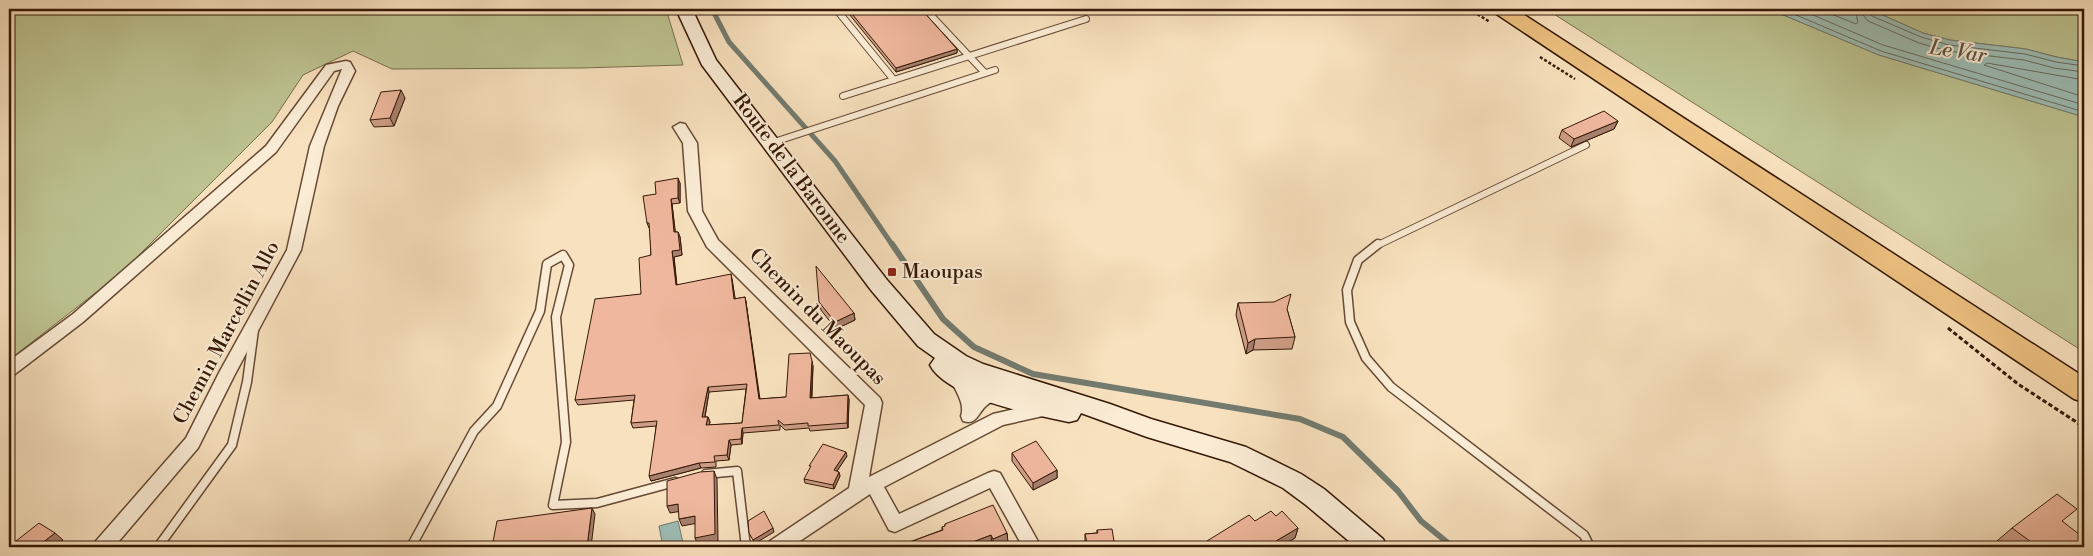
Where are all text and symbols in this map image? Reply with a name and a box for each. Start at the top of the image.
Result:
water label: Le Var [1927,35,1989,69]
street label: Route de la Baronne [727,89,855,249]
street label: Chemin Marcellin Allo [168,237,286,429]
street label: Chemin du Maoupas [743,243,891,391]
place label: Maoupas [902,260,983,285]
marker: Maoupas [886,266,898,278]

